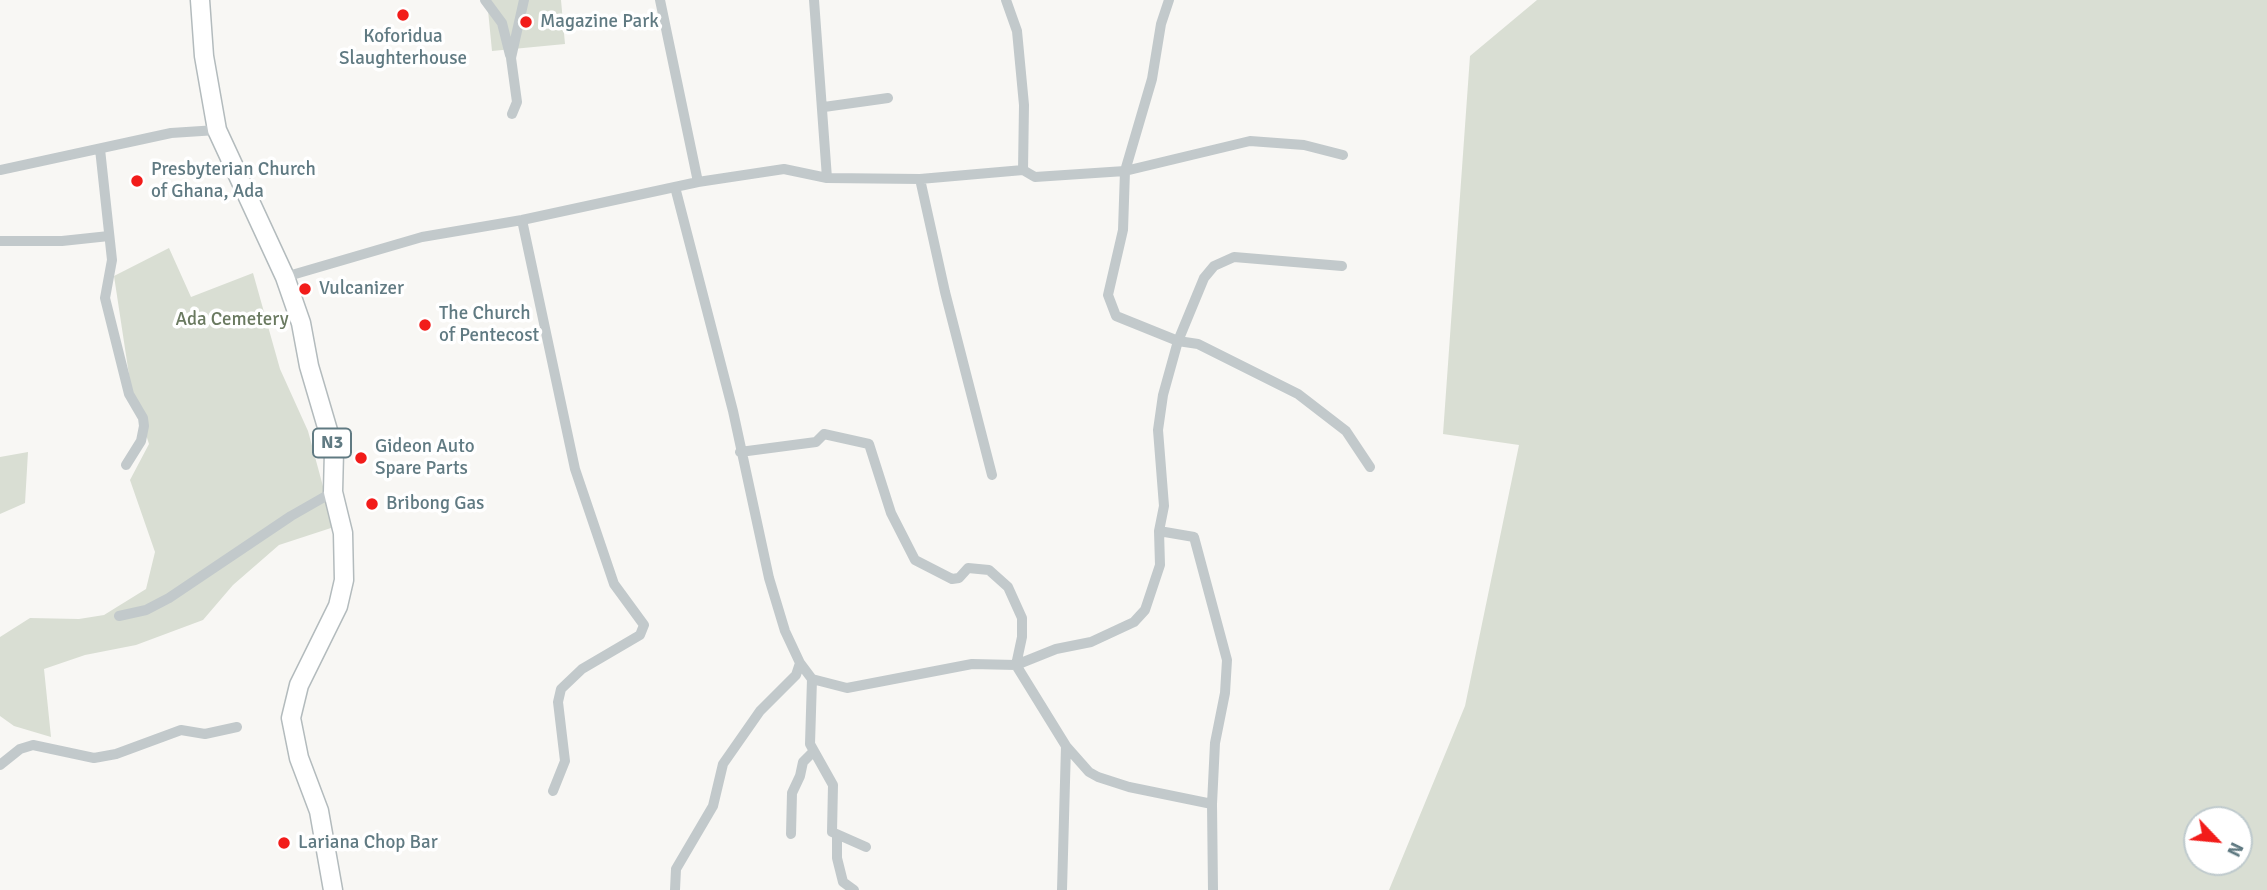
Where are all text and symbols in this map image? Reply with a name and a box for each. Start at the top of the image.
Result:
marker: Koforidua Slaughterhouse [395,7,411,23]
place label: Magazine Park [540,11,659,33]
marker: Magazine Park [518,14,534,30]
place label: Koforidua Slaughterhouse [339,26,467,70]
place label: Presbyterian Church of Ghana, Ada [151,159,316,203]
marker: Presbyterian Church of Ghana, Ada [129,173,145,189]
place label: Vulcanizer [319,278,404,300]
marker: Vulcanizer [297,281,313,297]
place label: The Church of Pentecost [439,303,539,347]
park label: Ada Cemetery [175,309,289,331]
marker: The Church of Pentecost [417,317,433,333]
road number: N3 [313,428,351,458]
place label: Gideon Auto Spare Parts [375,436,475,480]
marker: Gideon Auto Spare Parts [353,450,369,466]
place label: Bribong Gas [386,493,484,515]
marker: Bribong Gas [364,496,380,512]
north arrow [2183,806,2253,876]
place label: Lariana Chop Bar [298,832,438,854]
marker: Lariana Chop Bar [276,835,292,851]
text: N [2221,838,2249,861]

